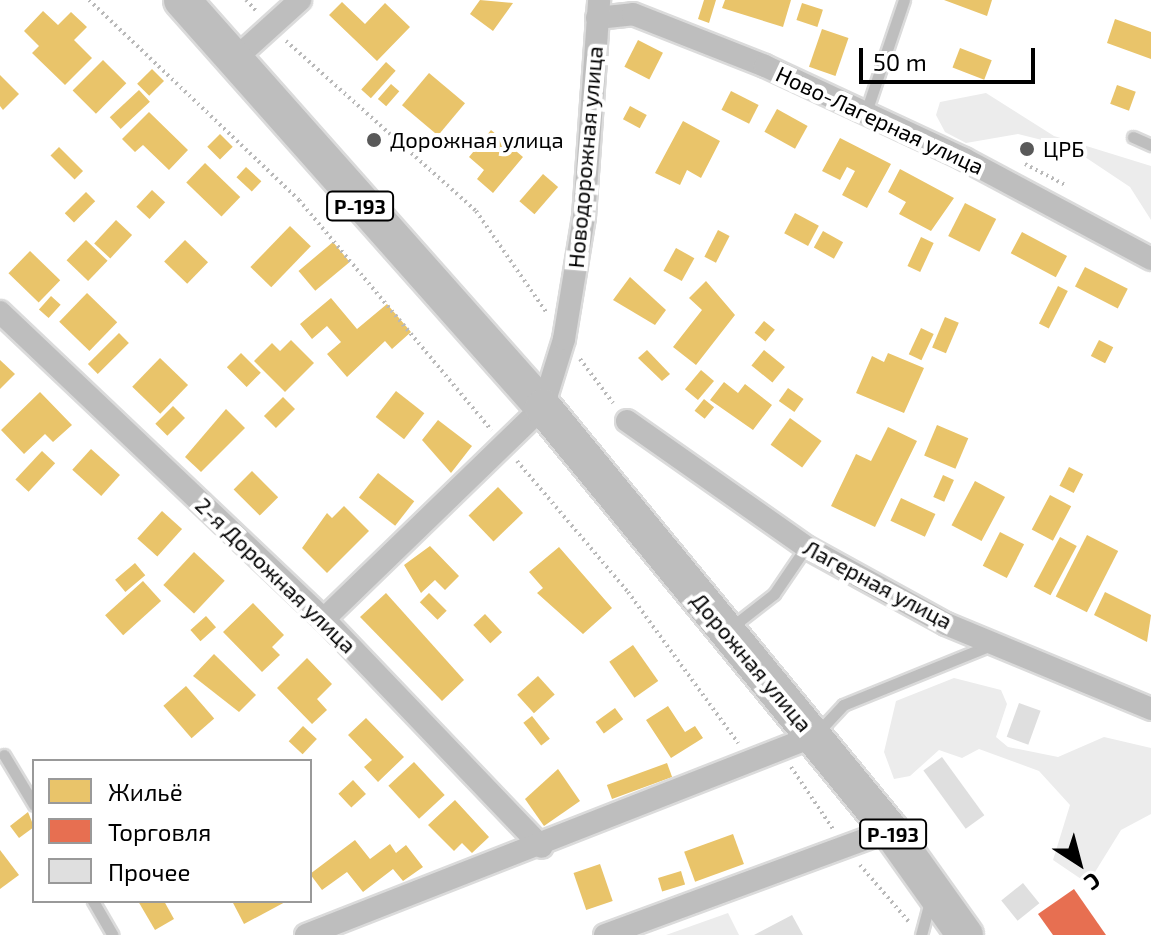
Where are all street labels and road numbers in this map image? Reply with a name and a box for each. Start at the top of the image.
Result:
street label: Новодорожная улица [562,45,608,269]
street label: Ново-Лагерная улица [772,60,988,180]
road number: Р-193 [326,190,394,222]
street label: 2-я Дорожная улица [190,492,362,658]
street label: Лагерная улица [799,534,957,634]
street label: Дорожная улица [686,587,818,737]
road number: Р-193 [859,818,927,850]

